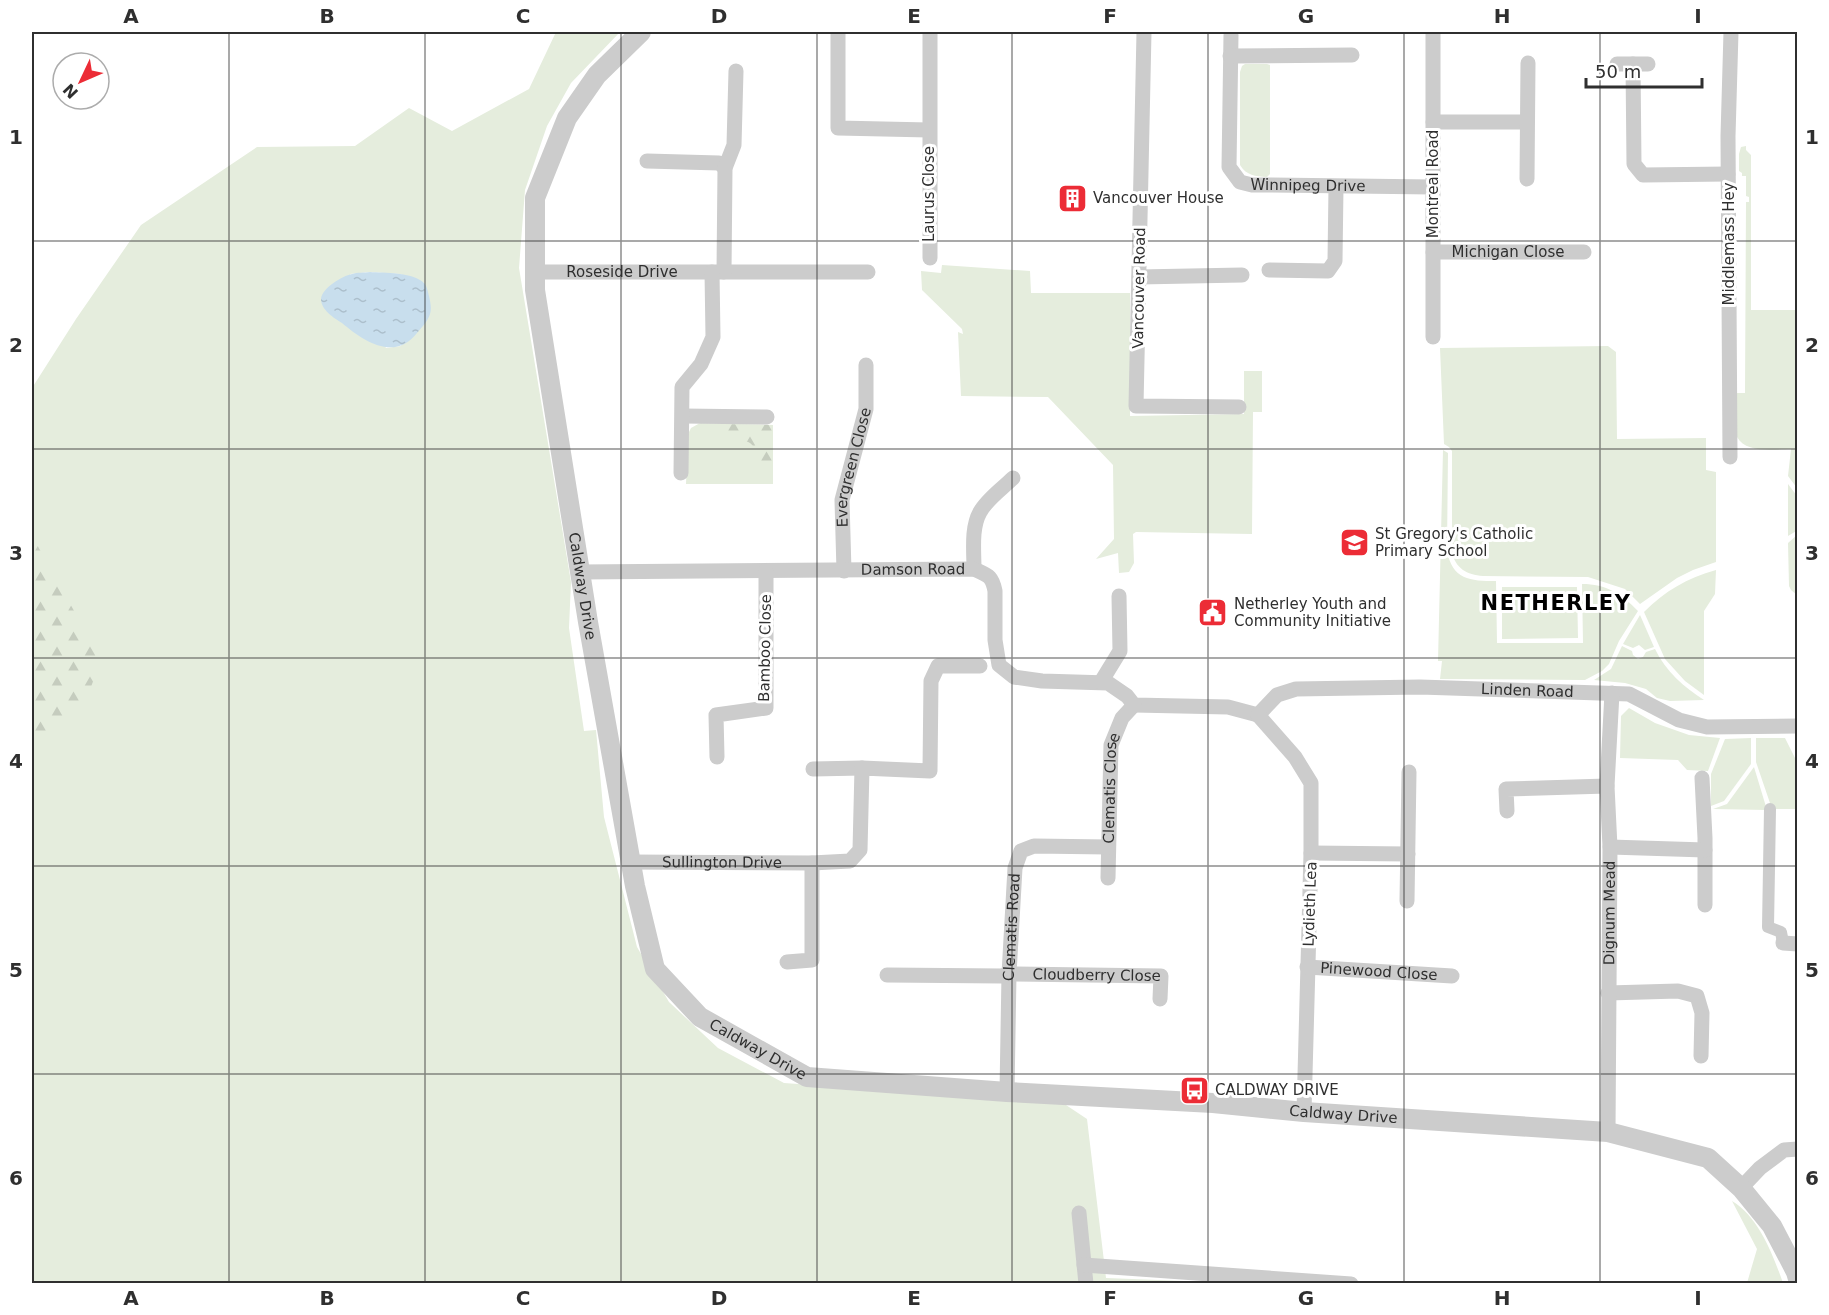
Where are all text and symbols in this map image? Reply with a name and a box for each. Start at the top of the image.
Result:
text: A [123,4,139,28]
text: B [319,4,335,28]
text: C [516,4,530,28]
text: D [711,4,727,28]
text: E [907,4,921,28]
text: F [1103,4,1117,28]
text: G [1298,4,1314,28]
text: H [1494,4,1510,28]
text: I [1694,4,1702,28]
north arrow [51,51,111,111]
scale bar [1586,51,1702,89]
text: 50 m [1595,61,1641,82]
text: N [59,80,82,102]
text: 1 [9,125,23,149]
text: 1 [1805,125,1819,149]
street label: Montreal Road [1424,130,1442,238]
street label: Laurus Close [920,146,938,242]
street label: Winnipeg Drive [1251,176,1366,195]
building icon: Vancouver House [1056,182,1088,214]
street label: Middlemass Hey [1720,182,1738,306]
place label: Vancouver House [1093,189,1224,207]
street label: Vancouver Road [1129,227,1149,349]
street label: Michigan Close [1452,243,1565,261]
street label: Roseside Drive [566,263,678,281]
text: 2 [9,333,23,357]
text: 2 [1805,333,1819,357]
street label: Evergreen Close [833,406,875,528]
place label: St Gregory's Catholic Primary School [1375,525,1533,560]
school or university icon: St Gregory's Catholic Primary School [1338,527,1370,559]
street label: Caldway Drive [565,531,600,641]
text: 3 [9,541,23,565]
text: 3 [1805,541,1819,565]
street label: Damson Road [861,560,965,579]
district label: NETHERLEY [1481,591,1631,615]
street label: Bamboo Close [755,594,775,702]
place label: Netherley Youth and Community Initiative [1234,595,1391,630]
public building icon: Netherley Youth and Community Initiative [1197,597,1229,629]
street label: Linden Road [1481,680,1574,701]
street label: Clematis Close [1100,730,1124,844]
text: 4 [9,749,23,773]
text: 4 [1805,749,1819,773]
street label: Sullington Drive [662,853,782,872]
street label: Lydieth Lea [1300,861,1320,947]
street label: Dignum Mead [1600,861,1619,965]
street label: Clematis Road [1000,873,1024,981]
text: 5 [9,958,23,982]
text: 5 [1805,958,1819,982]
street label: Pinewood Close [1320,959,1438,984]
street label: Cloudberry Close [1032,965,1161,985]
street label: Caldway Drive [706,1015,810,1084]
bus stop icon: CALDWAY DRIVE [1178,1074,1210,1106]
place label: CALDWAY DRIVE [1215,1081,1339,1099]
street label: Caldway Drive [1288,1102,1398,1127]
text: 6 [9,1166,23,1190]
text: 6 [1805,1166,1819,1190]
text: A [123,1286,139,1310]
text: B [319,1286,335,1310]
text: C [516,1286,530,1310]
text: D [711,1286,727,1310]
text: E [907,1286,921,1310]
text: F [1103,1286,1117,1310]
text: G [1298,1286,1314,1310]
text: H [1494,1286,1510,1310]
text: I [1694,1286,1702,1310]

